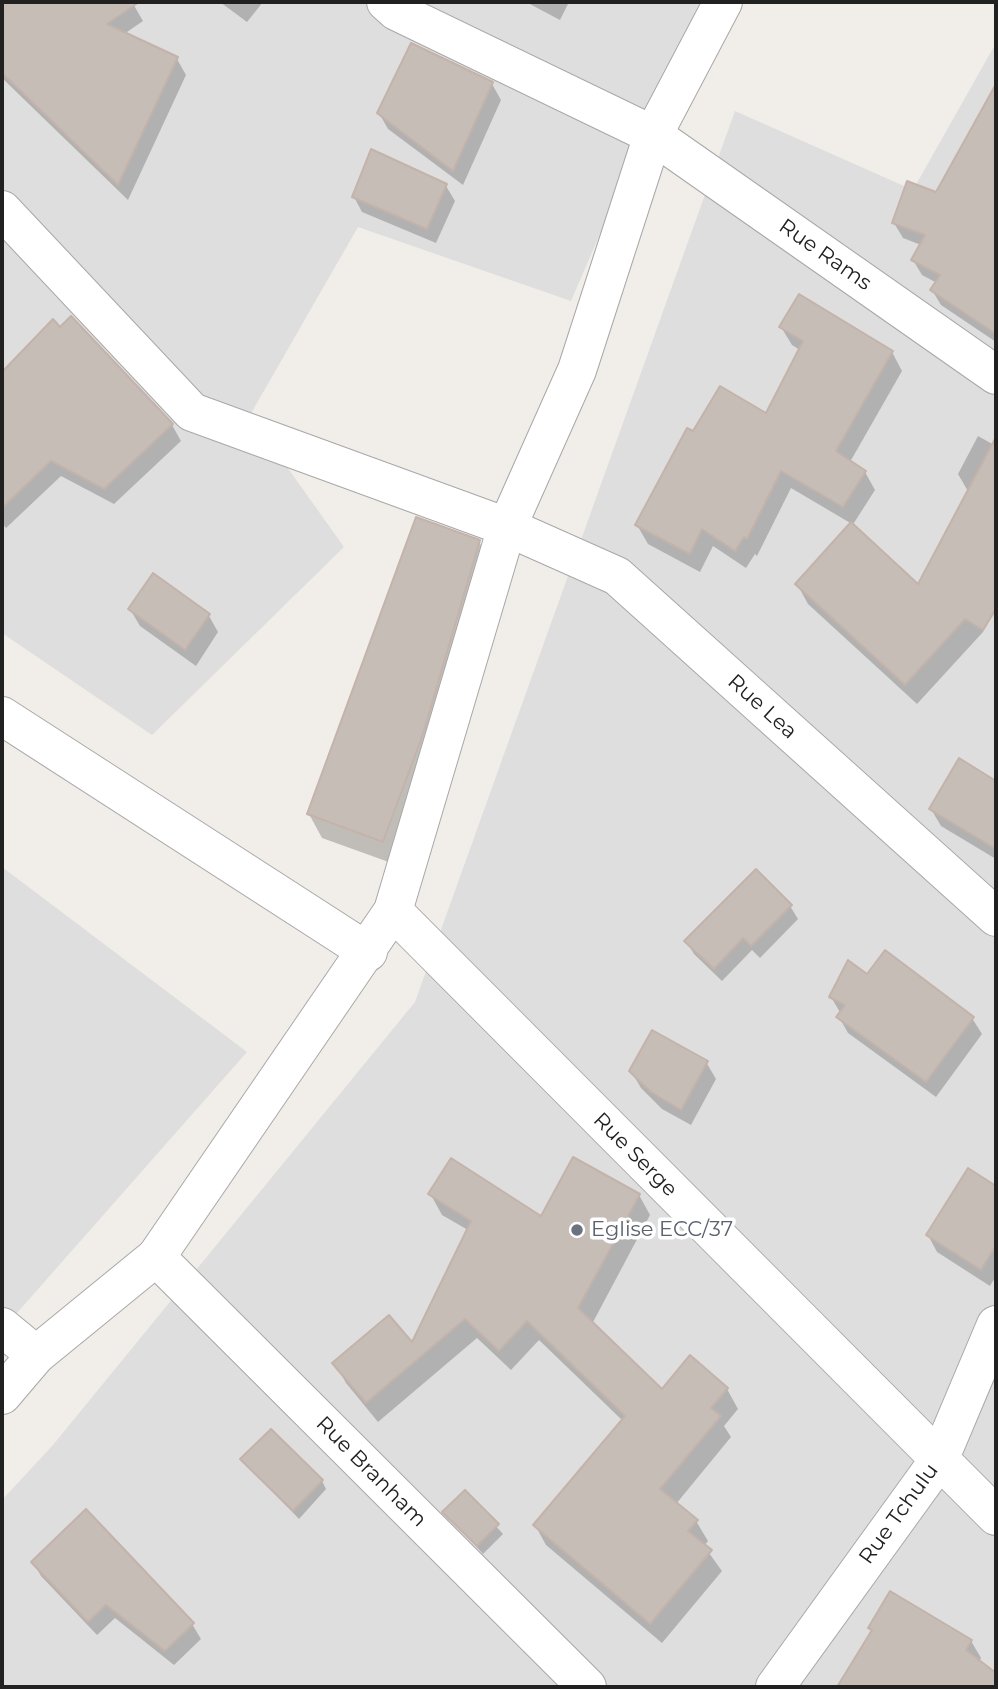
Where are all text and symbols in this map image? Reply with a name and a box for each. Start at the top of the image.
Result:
street label: Rue Rams [774,214,876,296]
street label: Rue Lea [722,669,802,745]
street label: Rue Serge [588,1108,682,1202]
place label: Eglise ECC/37 [591,1217,733,1243]
marker: Eglise ECC/37 [569,1222,585,1238]
street label: Rue Branham [310,1411,432,1533]
street label: Rue Tchulu [854,1459,944,1569]

